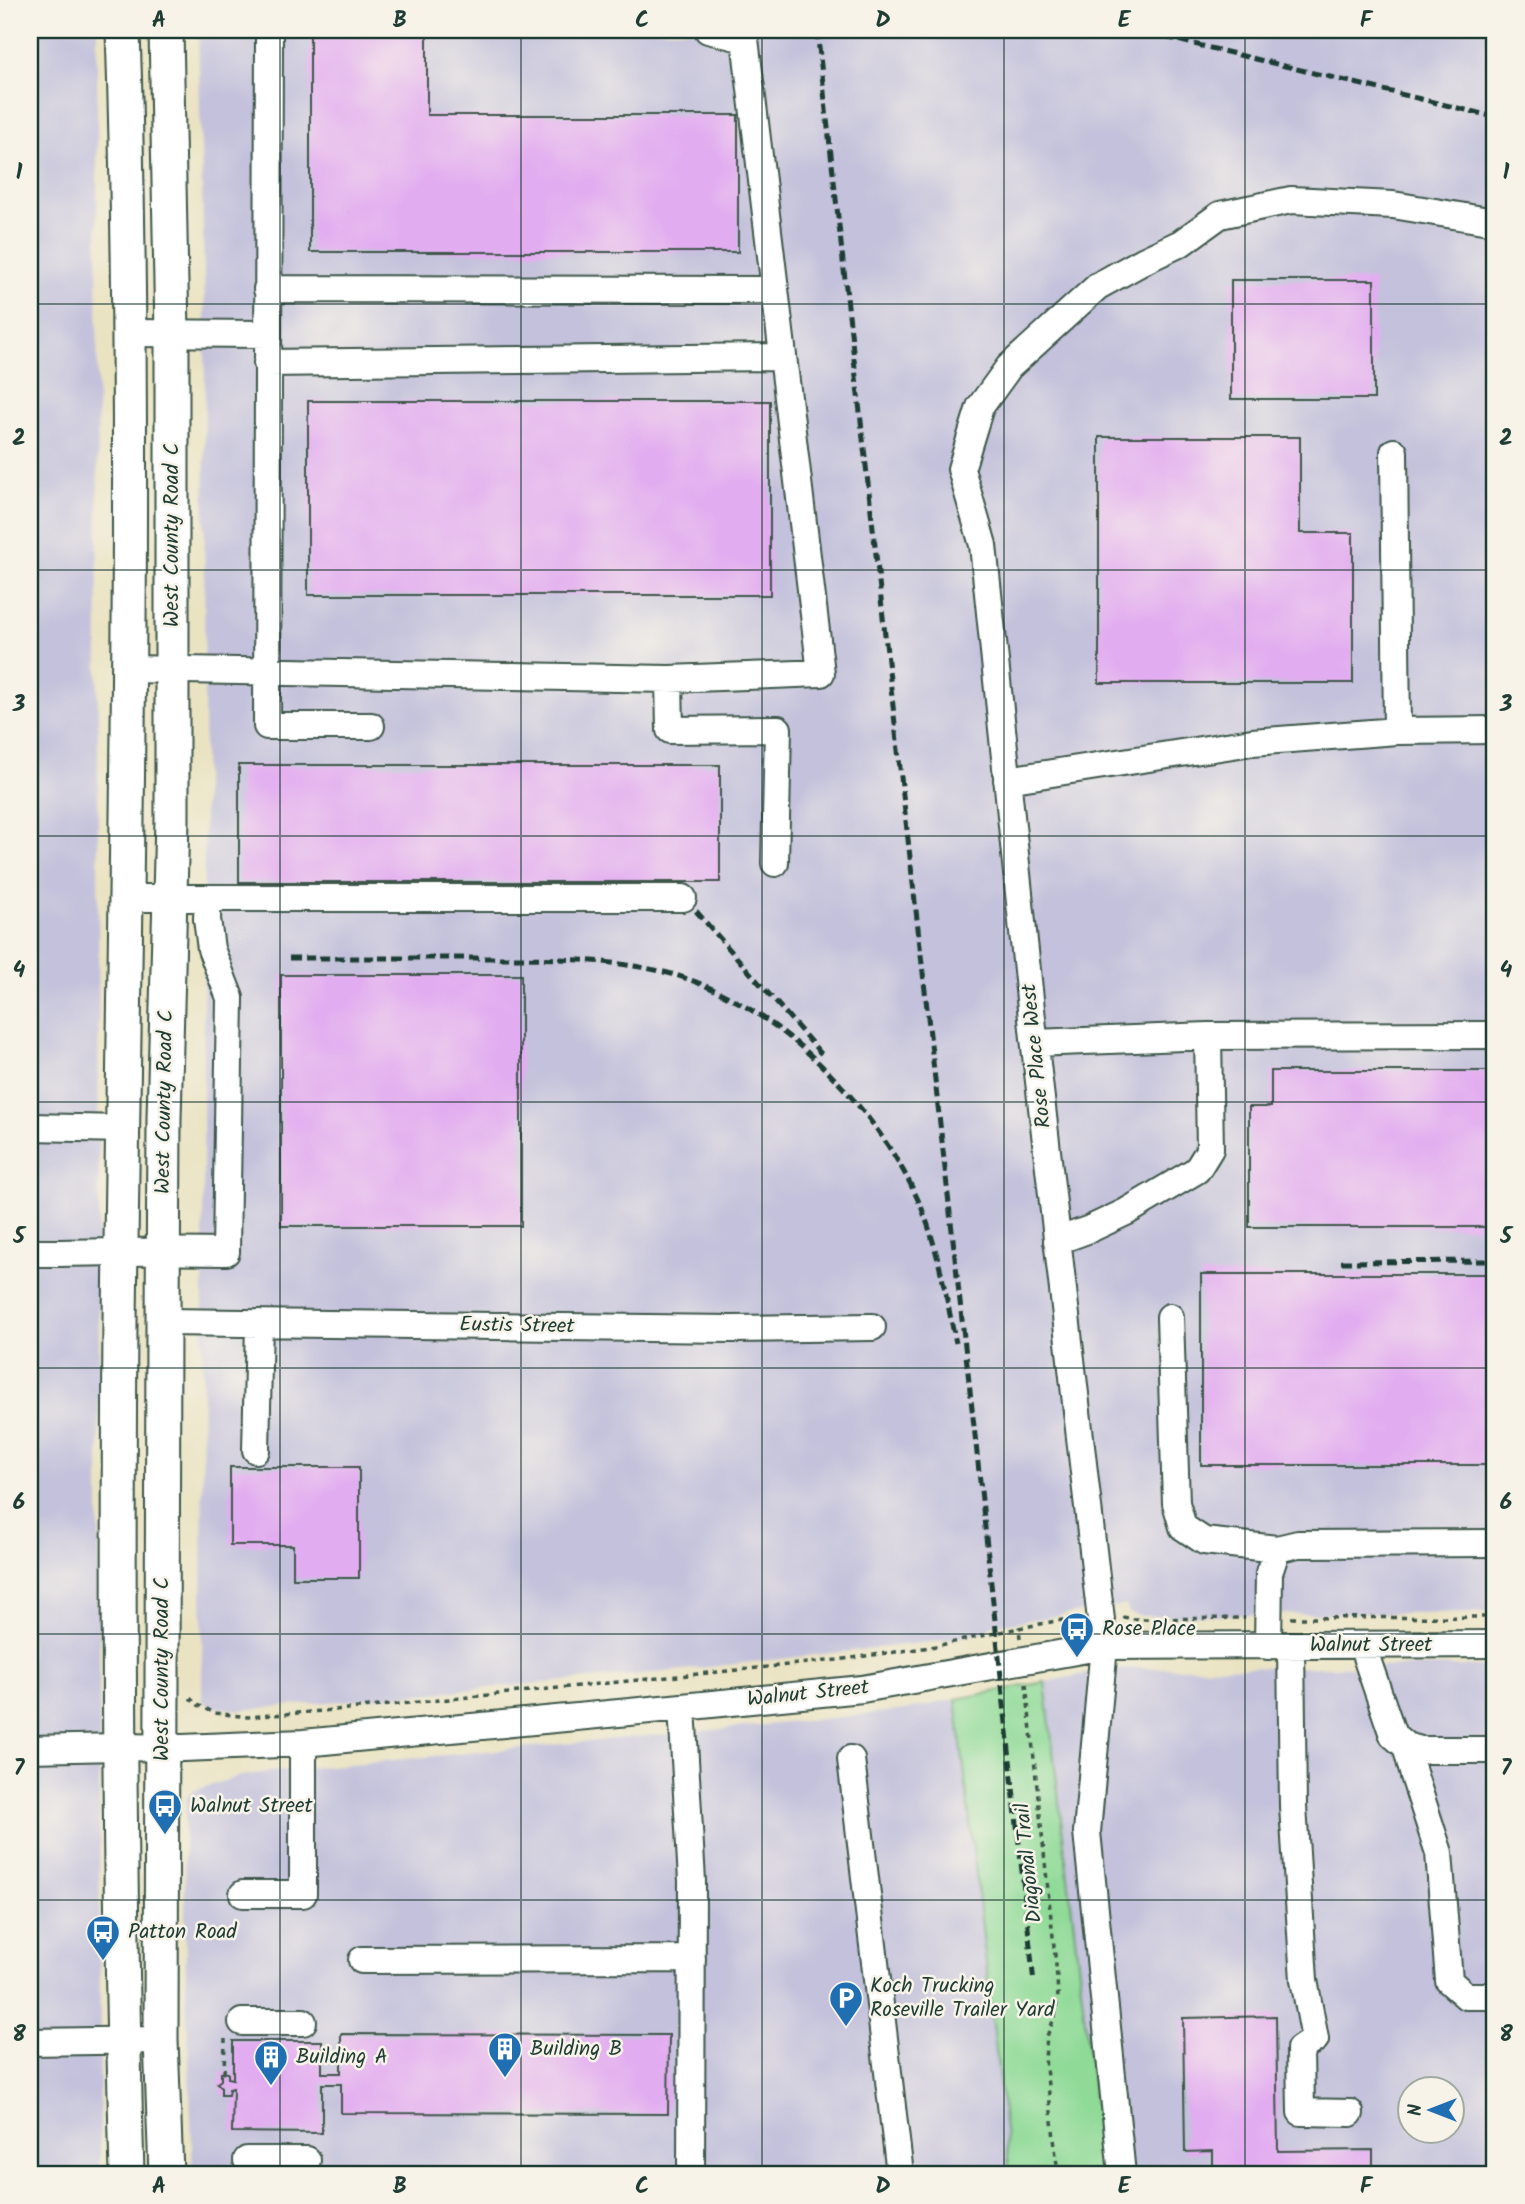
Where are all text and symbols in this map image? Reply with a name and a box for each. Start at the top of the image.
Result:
text: A [152,3,166,39]
text: B [393,3,407,39]
text: C [635,3,649,39]
text: D [875,3,891,39]
text: E [1118,3,1132,39]
text: F [1360,3,1374,39]
text: 1 [16,155,23,191]
text: 1 [1503,155,1510,191]
text: 2 [12,421,26,457]
text: 2 [1499,421,1513,457]
street label: West County Road C [156,443,189,627]
text: 3 [12,687,26,723]
text: 3 [1499,687,1513,723]
text: 4 [13,953,26,989]
text: 4 [1500,953,1513,989]
street label: Rose Place West [1013,981,1061,1130]
street label: West County Road C [147,1010,183,1194]
text: 5 [12,1219,27,1255]
text: 5 [1499,1219,1514,1255]
street label: Eustis Street [459,1308,576,1344]
text: 6 [13,1485,25,1521]
text: 6 [1500,1485,1512,1521]
street label: West County Road C [146,1577,179,1761]
bus stop icon: Rose Place [1058,1610,1096,1659]
place label: Rose Place [1102,1613,1196,1646]
street label: Walnut Street [1310,1629,1433,1662]
street label: Walnut Street [745,1671,872,1717]
text: 7 [14,1751,26,1787]
text: 7 [1501,1751,1513,1787]
bus stop icon: Walnut Street [146,1787,184,1836]
place label: Walnut Street [190,1790,313,1823]
street label: Diagonal Trail [1006,1801,1052,1925]
bus stop icon: Patton Road [84,1913,122,1962]
place label: Patton Road [128,1916,237,1949]
place label: Koch Trucking Roseville Trailer Yard [870,1970,1055,2027]
parking icon: Koch Trucking Roseville Trailer Yard [827,1979,865,2028]
text: 8 [12,2017,26,2053]
text: 8 [1499,2017,1513,2053]
building icon: Building B [486,2030,524,2079]
place label: Building B [530,2033,622,2066]
building icon: Building A [252,2038,290,2087]
place label: Building A [296,2041,387,2074]
north arrow [1396,2074,1466,2144]
text: N [1401,2104,1431,2116]
text: A [152,2169,166,2204]
text: B [393,2169,407,2204]
text: C [635,2169,649,2204]
text: D [875,2169,891,2204]
text: E [1118,2169,1132,2204]
text: F [1360,2169,1374,2204]

